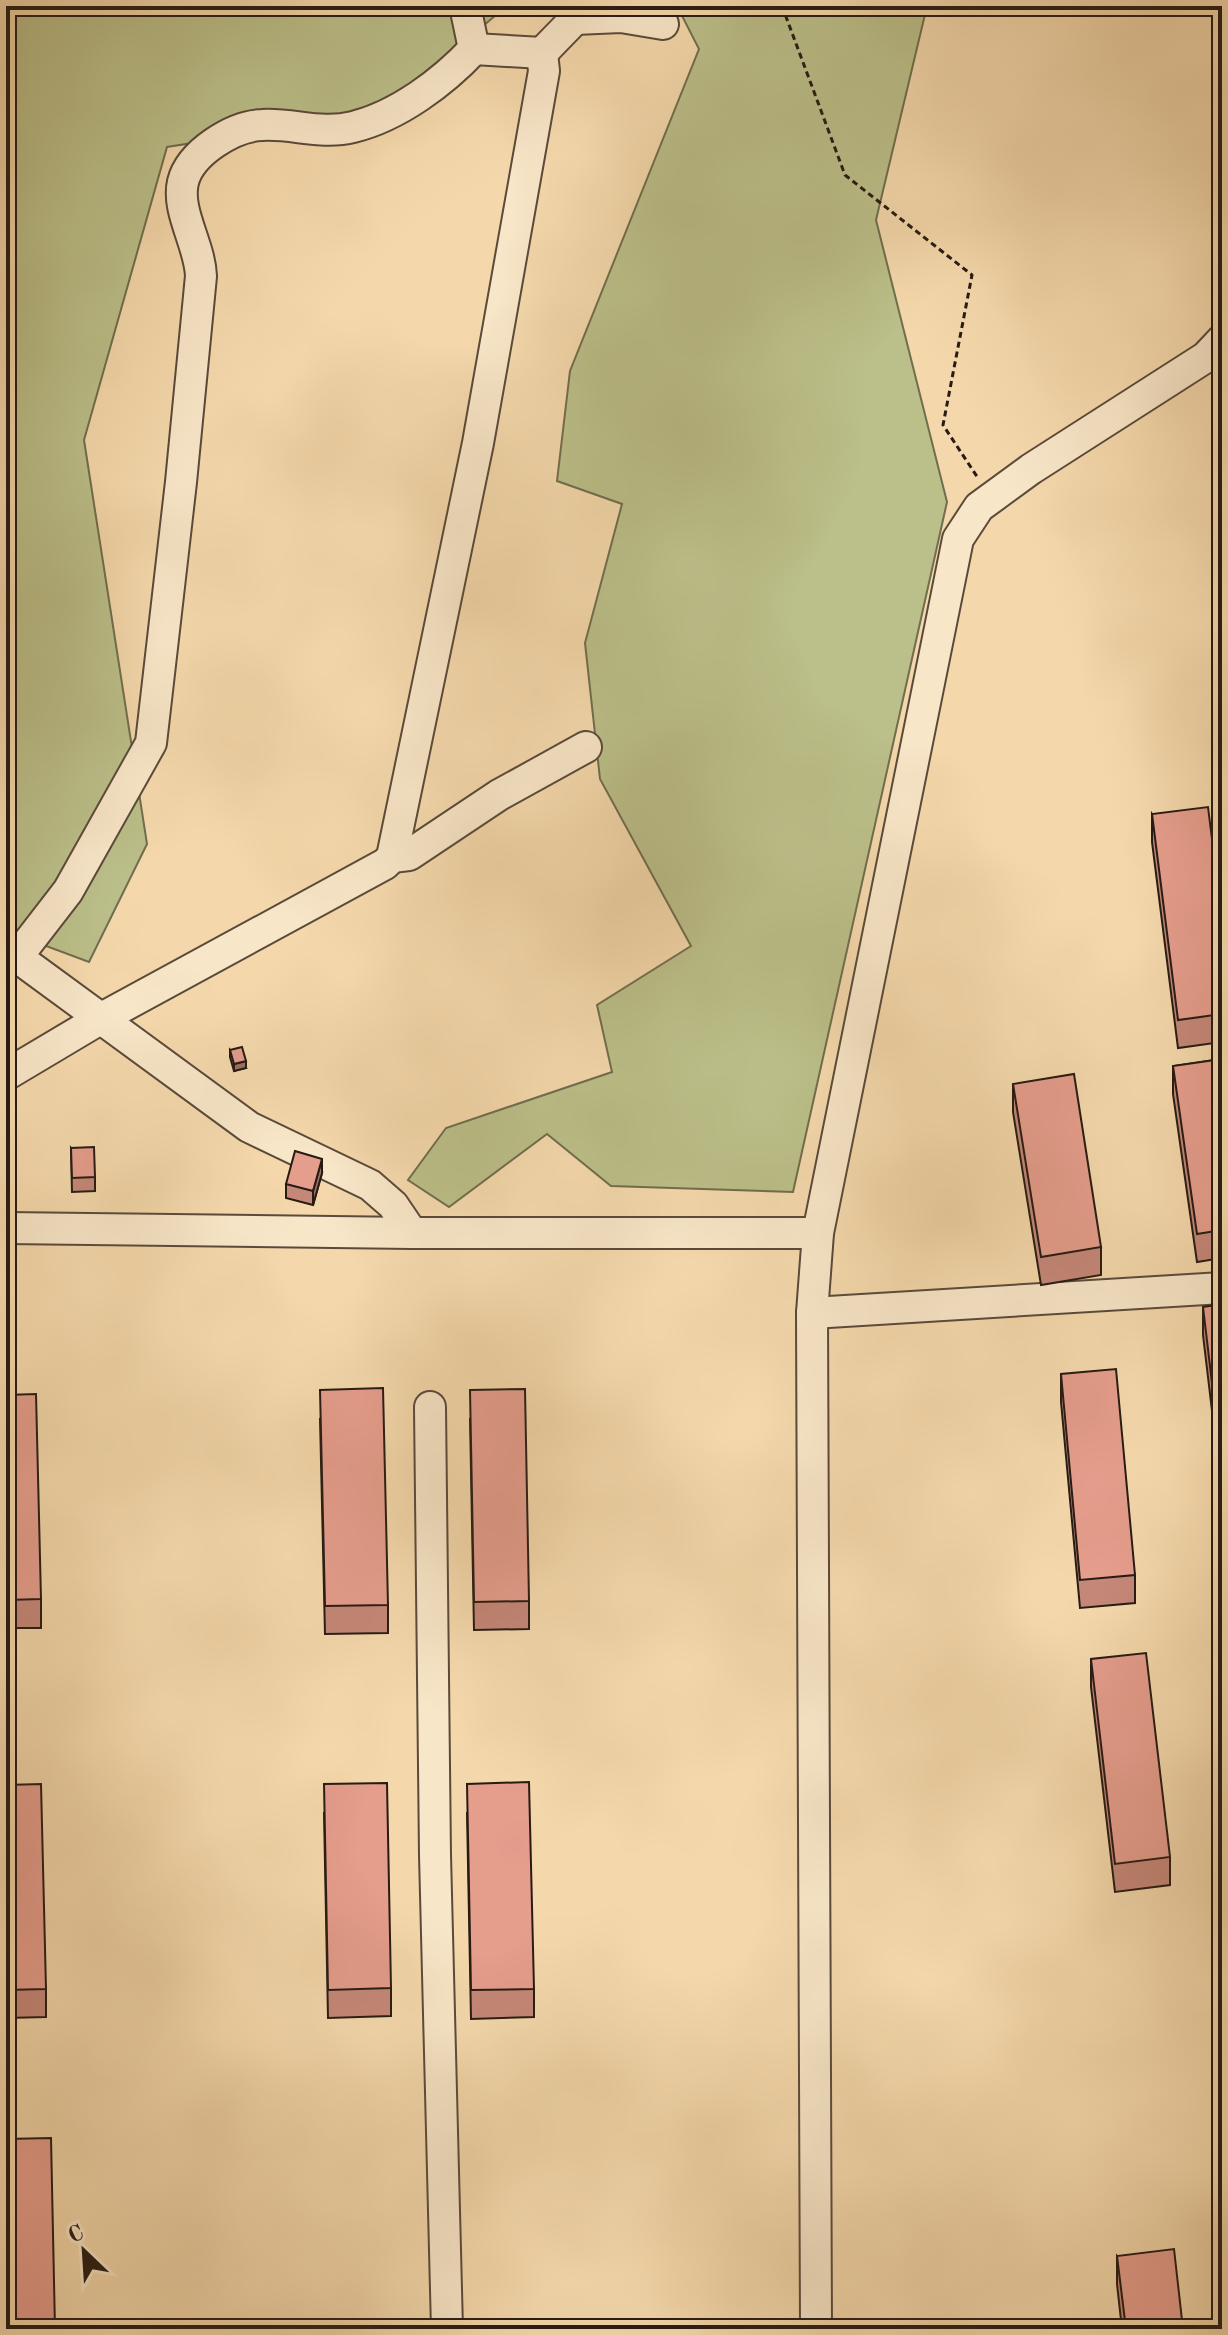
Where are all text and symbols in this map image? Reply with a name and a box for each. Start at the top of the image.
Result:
north arrow [44,2211,124,2291]
text: С [65,2222,88,2248]

